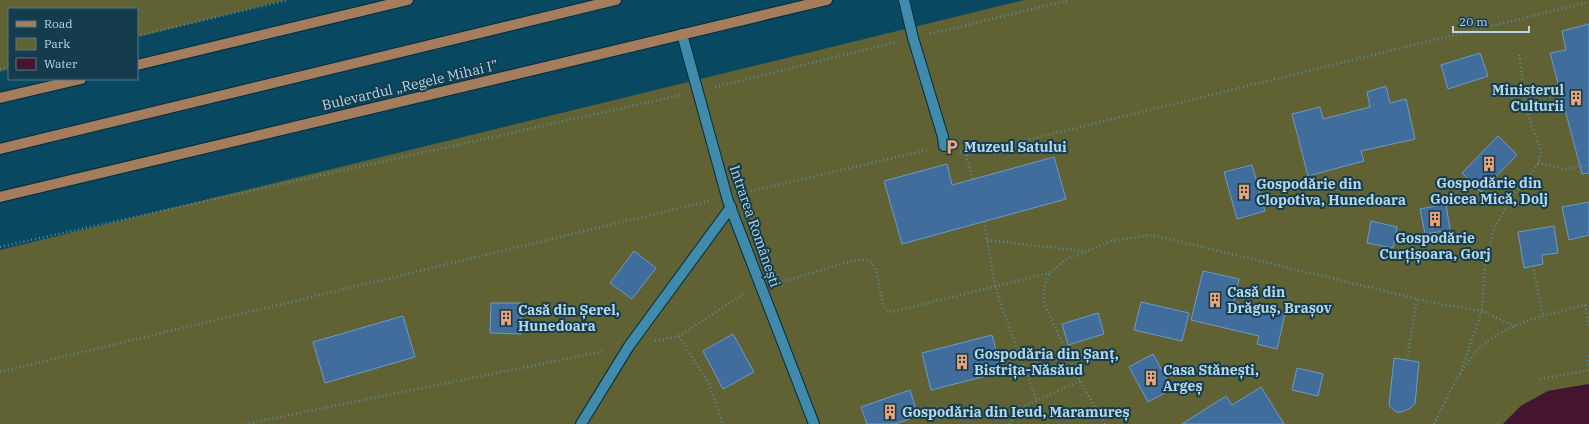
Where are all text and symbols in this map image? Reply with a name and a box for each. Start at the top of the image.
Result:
legend [8,8,138,80]
scale bar [1453,8,1529,34]
text: 20 m [1459,14,1488,29]
text: Road [44,16,73,31]
text: Park [44,36,70,51]
text: Water [44,56,78,71]
street label: Bulevardul „Regele Mihai I” [320,56,500,114]
place label: Ministerul Culturii [1492,81,1564,115]
building icon: Ministerul Culturii [1567,89,1585,107]
parking icon: Muzeul Satului [943,138,961,156]
place label: Muzeul Satului [964,138,1067,156]
building icon: Gospodărie din Goicea Mică, Dolj [1480,155,1498,173]
street label: Intrarea Românești [726,163,784,289]
place label: Gospodărie din Goicea Mică, Dolj [1430,174,1548,208]
place label: Gospodărie din Clopotiva, Hunedoara [1256,175,1406,209]
building icon: Gospodărie din Clopotiva, Hunedoara [1235,183,1253,201]
building icon: Gospodărie Curțișoara, Gorj [1426,210,1444,228]
place label: Gospodărie Curțișoara, Gorj [1379,229,1491,264]
place label: Casă din Drăguș, Brașov [1227,283,1332,318]
building icon: Casă din Drăguș, Brașov [1206,291,1224,309]
place label: Casă din Șerel, Hunedoara [518,301,620,335]
building icon: Casă din Șerel, Hunedoara [497,309,515,327]
place label: Gospodăria din Șanț, Bistrița-Năsăud [974,345,1119,380]
building icon: Gospodăria din Șanț, Bistrița-Năsăud [953,353,971,371]
place label: Casa Stănești, Argeș [1163,361,1259,396]
building icon: Casa Stănești, Argeș [1142,369,1160,387]
building icon: Gospodăria din Ieud, Maramureș [881,403,899,421]
place label: Gospodăria din Ieud, Maramureș [902,403,1130,422]

